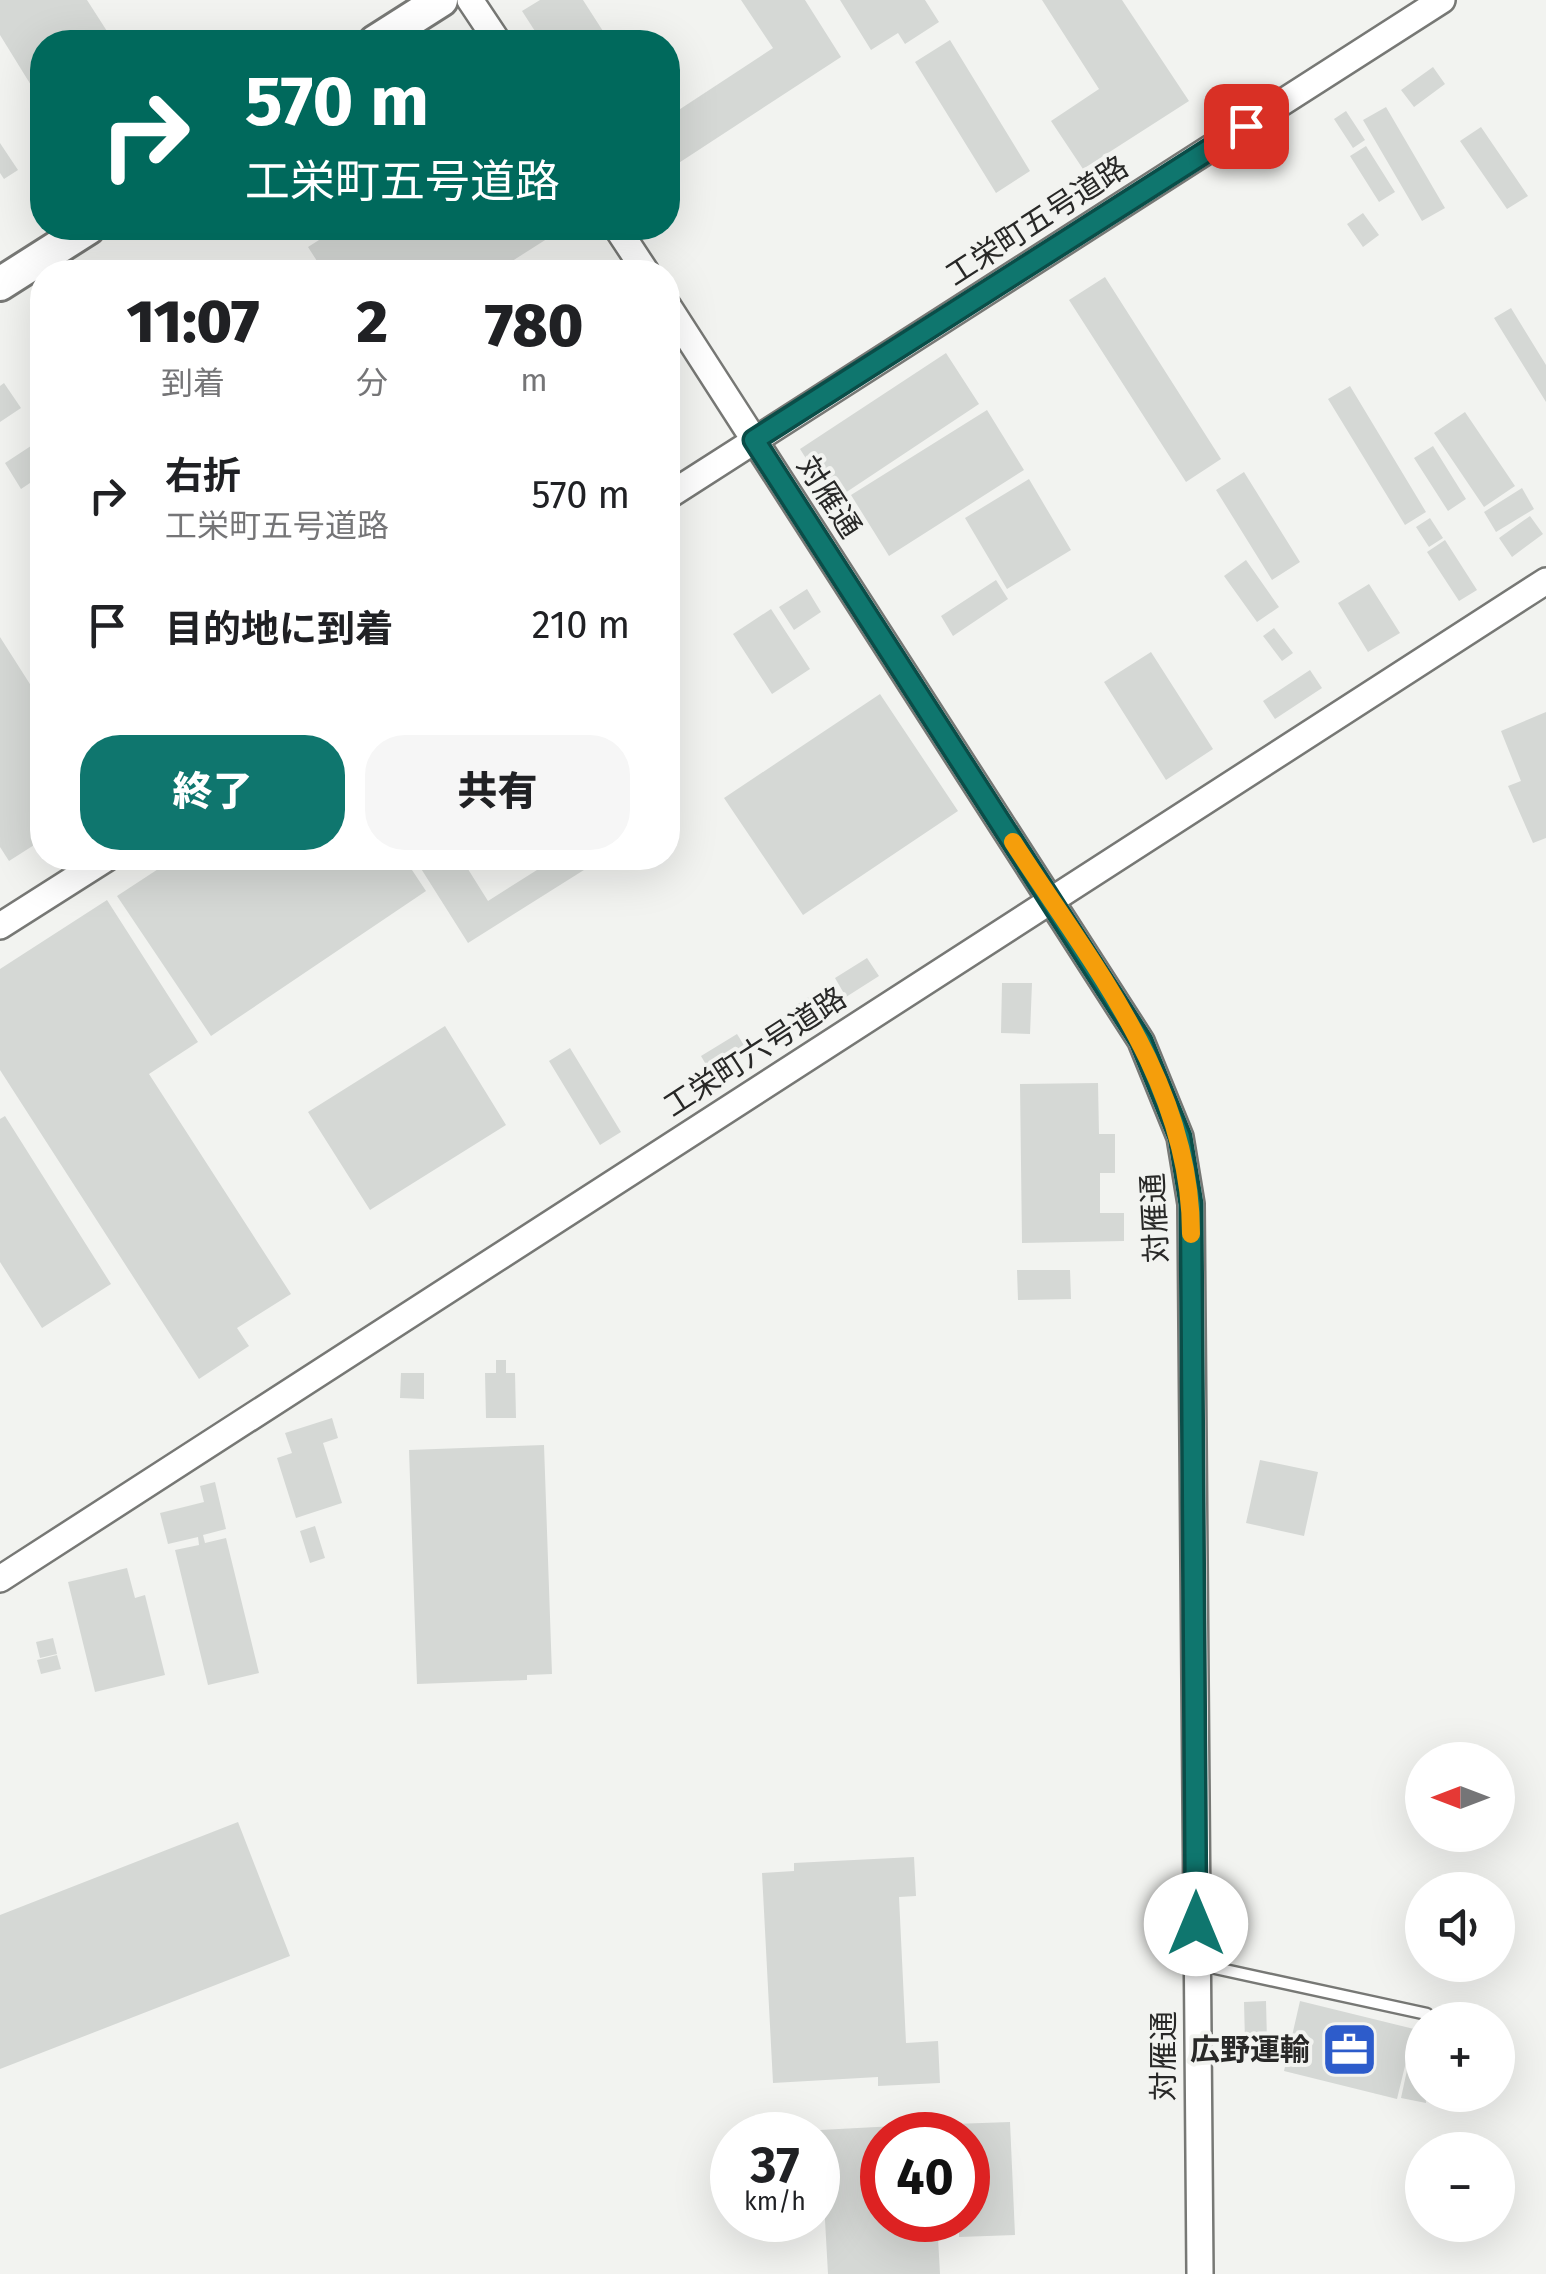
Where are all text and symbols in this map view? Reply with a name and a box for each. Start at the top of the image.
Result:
text: 570 m [245,60,429,144]
icon: right [80,70,210,200]
pin [1204,84,1289,169]
icon: arrive [1219,99,1274,154]
street label: 工栄町五号道路 [939,149,1135,293]
text: 工栄町五号道路 [245,155,560,209]
text: 11:07 [127,286,260,358]
text: 2 [356,286,388,358]
text: 780 [485,290,583,362]
text: m [520,361,548,399]
text: 到着 [161,364,225,402]
text: 分 [356,364,388,402]
street label: 対雁通 [789,449,869,545]
text: 右折 [165,453,241,499]
icon: right [80,468,135,523]
text: 570 m [532,472,630,518]
text: 工栄町五号道路 [165,507,389,545]
icon: arrive [80,598,135,653]
text: 210 m [532,602,630,648]
text: 目的地に到着 [165,606,393,652]
button: 終了 [80,735,345,850]
button: 共有 [365,735,630,850]
street label: 工栄町六号道路 [657,980,853,1124]
street label: 対雁通 [1135,1172,1175,1264]
north arrow [1405,1742,1515,1852]
map controls [1405,1742,1515,2242]
position arrow [1144,1872,1248,1976]
button: sound [1405,1872,1515,1982]
button: + [1405,2002,1515,2112]
street label: 対雁通 [1146,2011,1182,2101]
office icon: 広野運輸 [1319,2020,1379,2080]
place label: 広野運輸 [1190,2032,1310,2068]
speed limit sign: 40 [860,2112,990,2242]
button: − [1405,2132,1515,2242]
text: 37 [750,2135,800,2195]
text: km/h [744,2187,806,2217]

